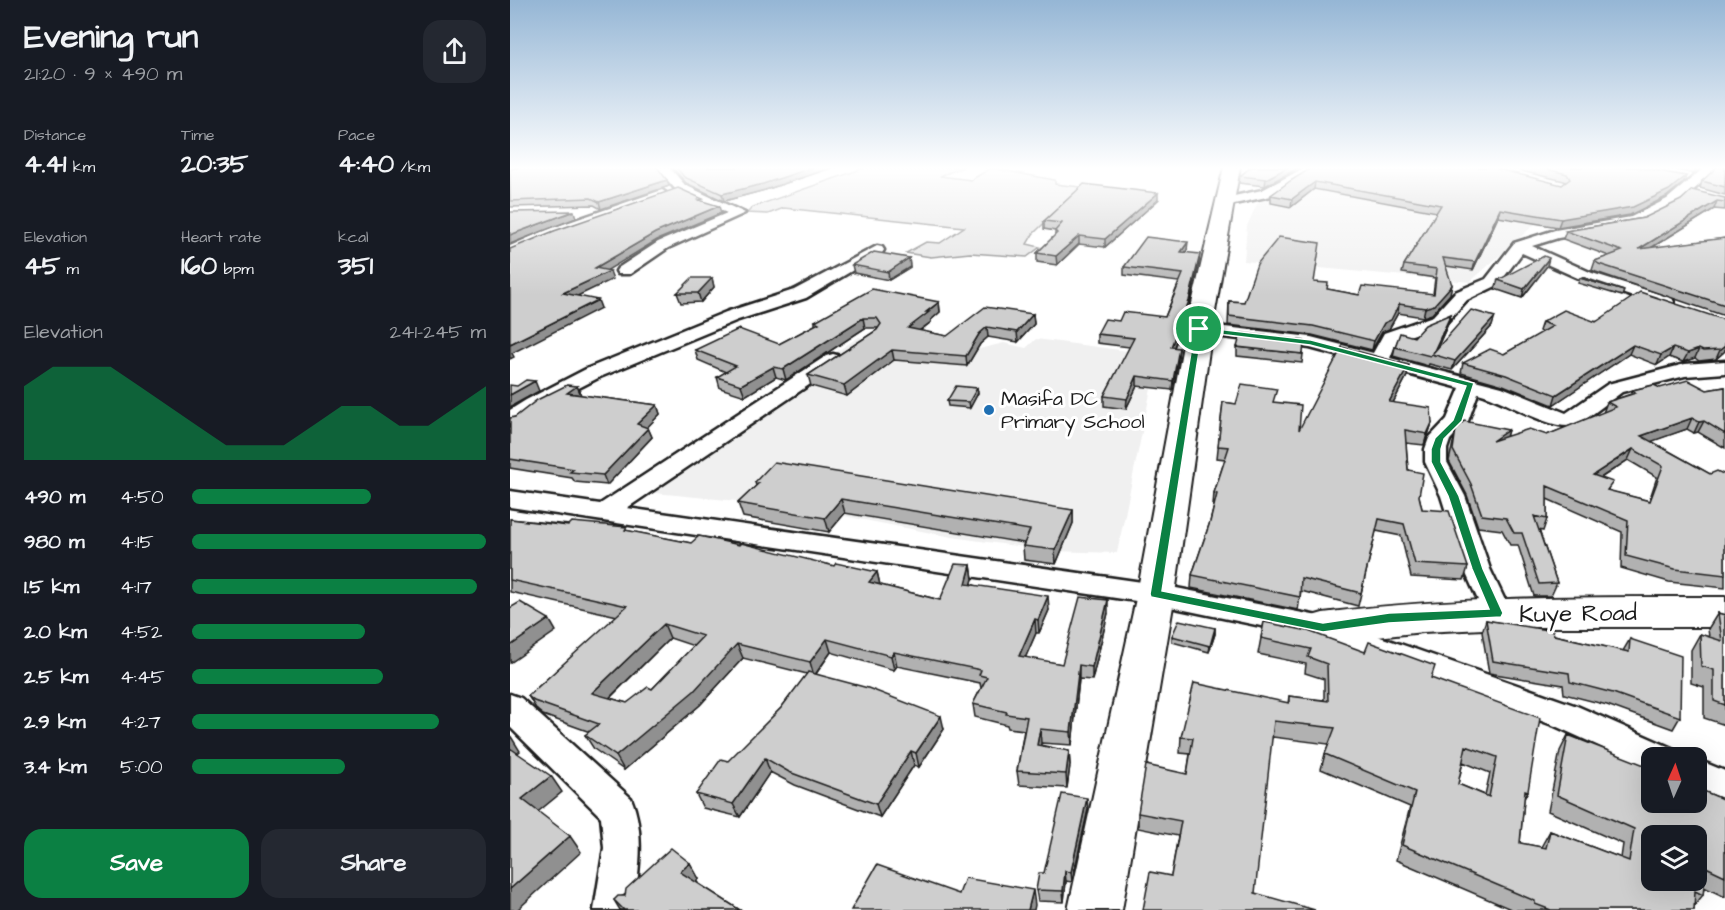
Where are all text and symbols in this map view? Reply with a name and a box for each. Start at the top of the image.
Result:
text: Evening run [24,14,198,60]
button: share [423,20,486,83]
text: 21:20 · 9 × 490 m [24,60,182,88]
text: Distance [24,124,86,146]
text: Time [181,124,215,146]
text: Pace [338,124,375,146]
text: 4.41 [24,146,66,182]
text: 20:35 [181,146,248,182]
text: 4:40 [338,146,394,182]
text: km [66,156,95,178]
text: /km [394,156,430,178]
text: Elevation [24,226,87,248]
text: Heart rate [181,226,261,248]
text: kcal [338,226,369,248]
text: 45 [24,248,60,284]
text: 160 [181,248,217,284]
text: 351 [338,248,373,284]
text: m [60,258,79,280]
text: bpm [217,258,254,280]
pin [1173,303,1224,354]
icon: arrive [1182,312,1215,345]
text: Elevation [24,318,103,346]
text: 241–245 m [389,318,486,346]
place label: Masifa DC Primary School [1001,385,1145,437]
marker: Masifa DC Primary School [982,403,996,417]
text: 490 m [24,483,85,511]
text: 4:50 [120,483,164,511]
text: 980 m [24,528,85,556]
text: 4:15 [120,528,154,556]
text: 1.5 km [24,573,79,601]
text: 4:17 [120,573,152,601]
street label: Kuye Road [1519,596,1637,633]
text: 2.0 km [24,618,87,646]
text: 4:52 [120,618,163,646]
text: 2.5 km [24,663,88,691]
text: 4:45 [120,663,165,691]
text: 2.9 km [24,708,86,736]
text: 4:27 [120,708,161,736]
north arrow [1641,747,1707,813]
map controls [1641,747,1707,891]
text: 3.4 km [24,753,86,781]
text: 5:00 [120,753,163,781]
button: layers [1641,825,1707,891]
button: Save [24,829,249,898]
button: Share [261,829,486,898]

